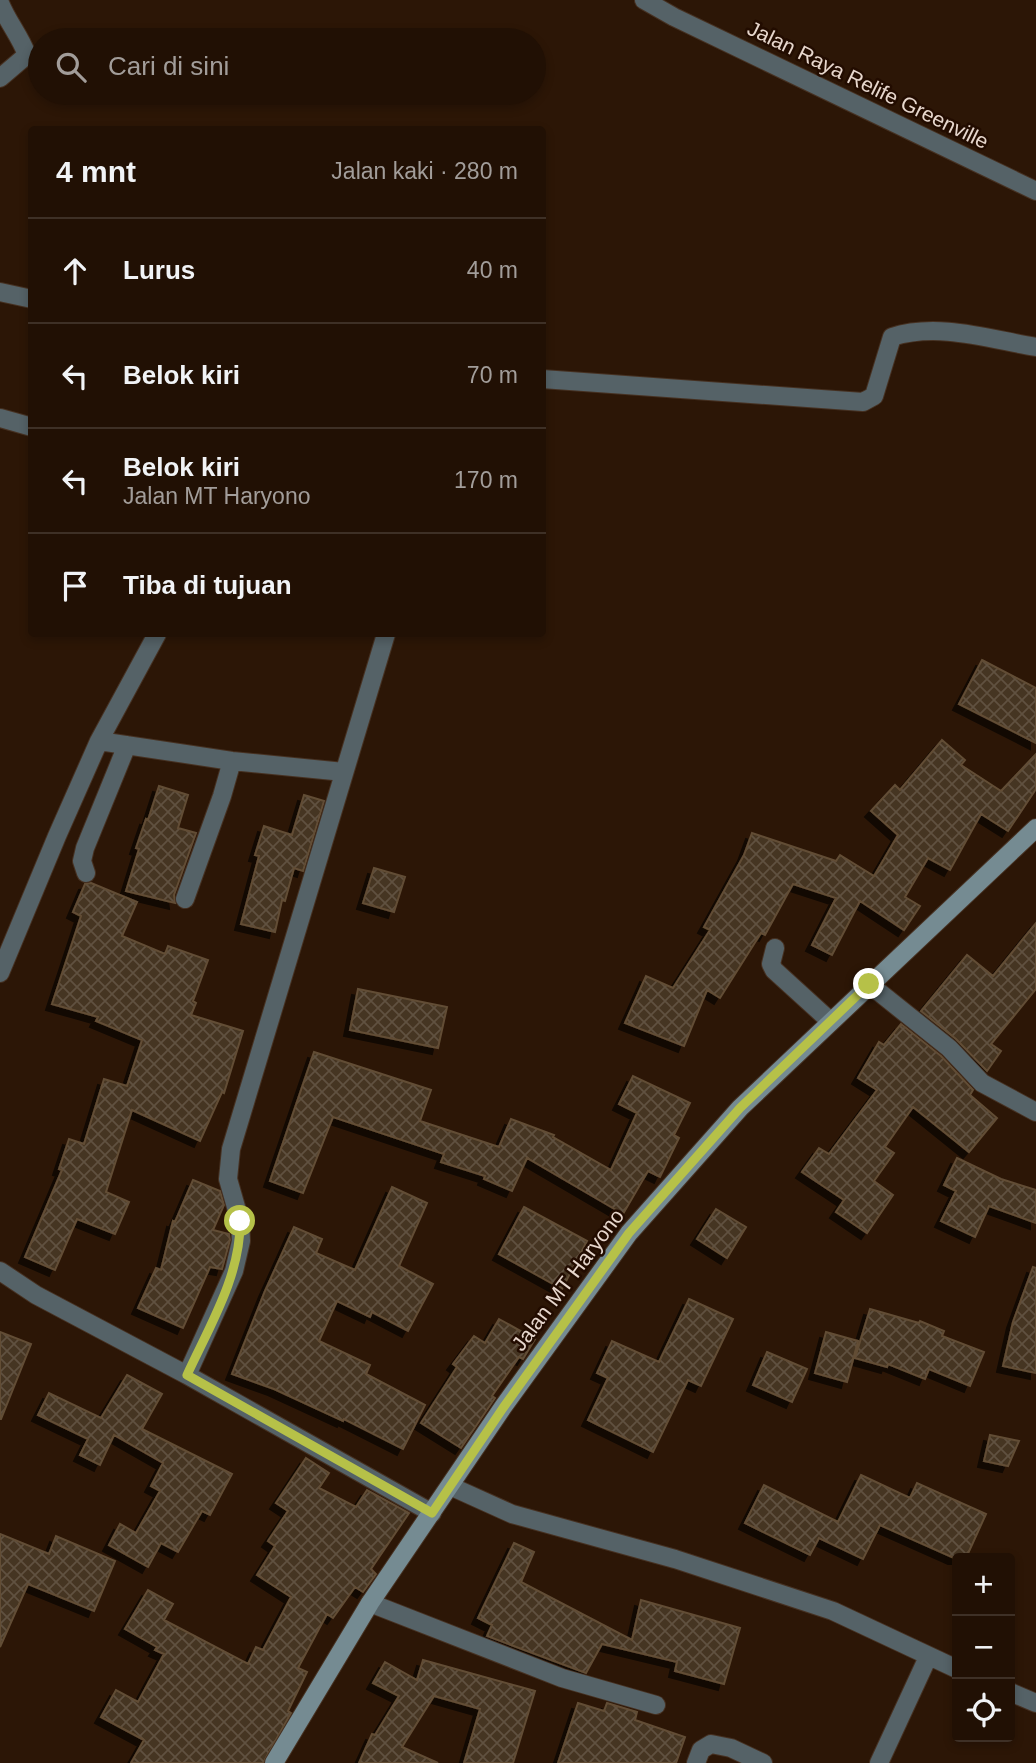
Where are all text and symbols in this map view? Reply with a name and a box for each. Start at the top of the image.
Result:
street label: Jalan Raya Relife Greenville [744,16,992,153]
search box [28,28,546,105]
icon: search [52,48,90,86]
text: Cari di sini [108,51,229,81]
text: 4 mnt [56,155,136,188]
text: Jalan kaki · 280 m [331,158,518,184]
icon: ahead [56,252,94,290]
text: Lurus [123,255,195,285]
text: 40 m [467,257,518,283]
icon: left [56,357,94,395]
text: Belok kiri [123,360,240,390]
text: 70 m [467,362,518,388]
text: Belok kiri [123,452,240,482]
icon: left [56,462,94,500]
text: 170 m [454,467,518,493]
text: Jalan MT Haryono [123,483,311,509]
icon: arrive [56,567,94,605]
text: Tiba di tujuan [123,570,292,600]
route end [853,968,884,999]
street label: Jalan MT Haryono [507,1204,628,1355]
route start [224,1205,255,1236]
map controls [952,1553,1015,1742]
button: + [952,1553,1015,1616]
button: − [952,1616,1015,1679]
button: locate [952,1679,1015,1742]

